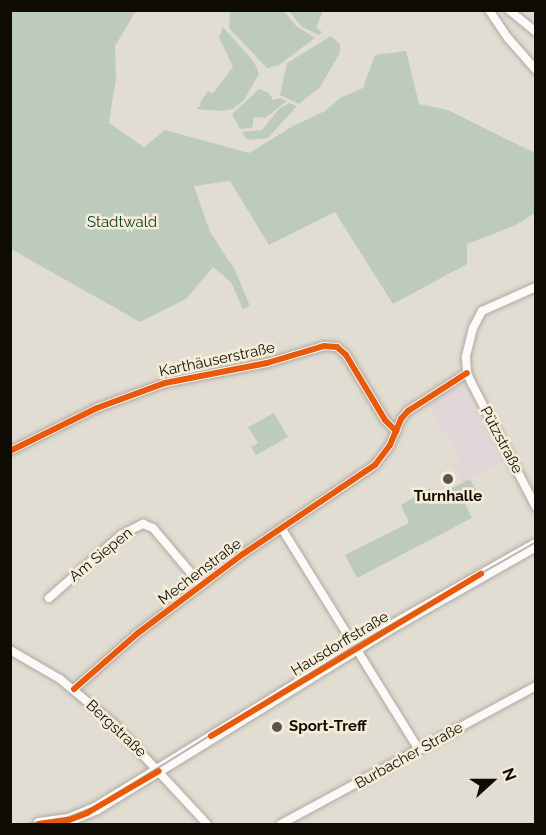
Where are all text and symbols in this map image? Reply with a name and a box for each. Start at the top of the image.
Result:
park label: Stadtwald [87,214,157,232]
street label: Karthäuserstraße [157,339,277,381]
street label: Pützstraße [476,403,526,477]
marker: Turnhalle [441,472,455,486]
place label: Turnhalle [414,488,482,506]
street label: Am Siepen [66,524,136,586]
street label: Mechenstraße [155,535,245,609]
street label: Hausdorffstraße [288,608,392,680]
street label: Bergstraße [82,697,150,761]
place label: Sport-Treff [289,718,367,736]
street label: Burbacher Straße [352,719,466,793]
marker: Sport-Treff [270,720,284,734]
north arrow [462,751,522,811]
text: N [498,765,520,783]

